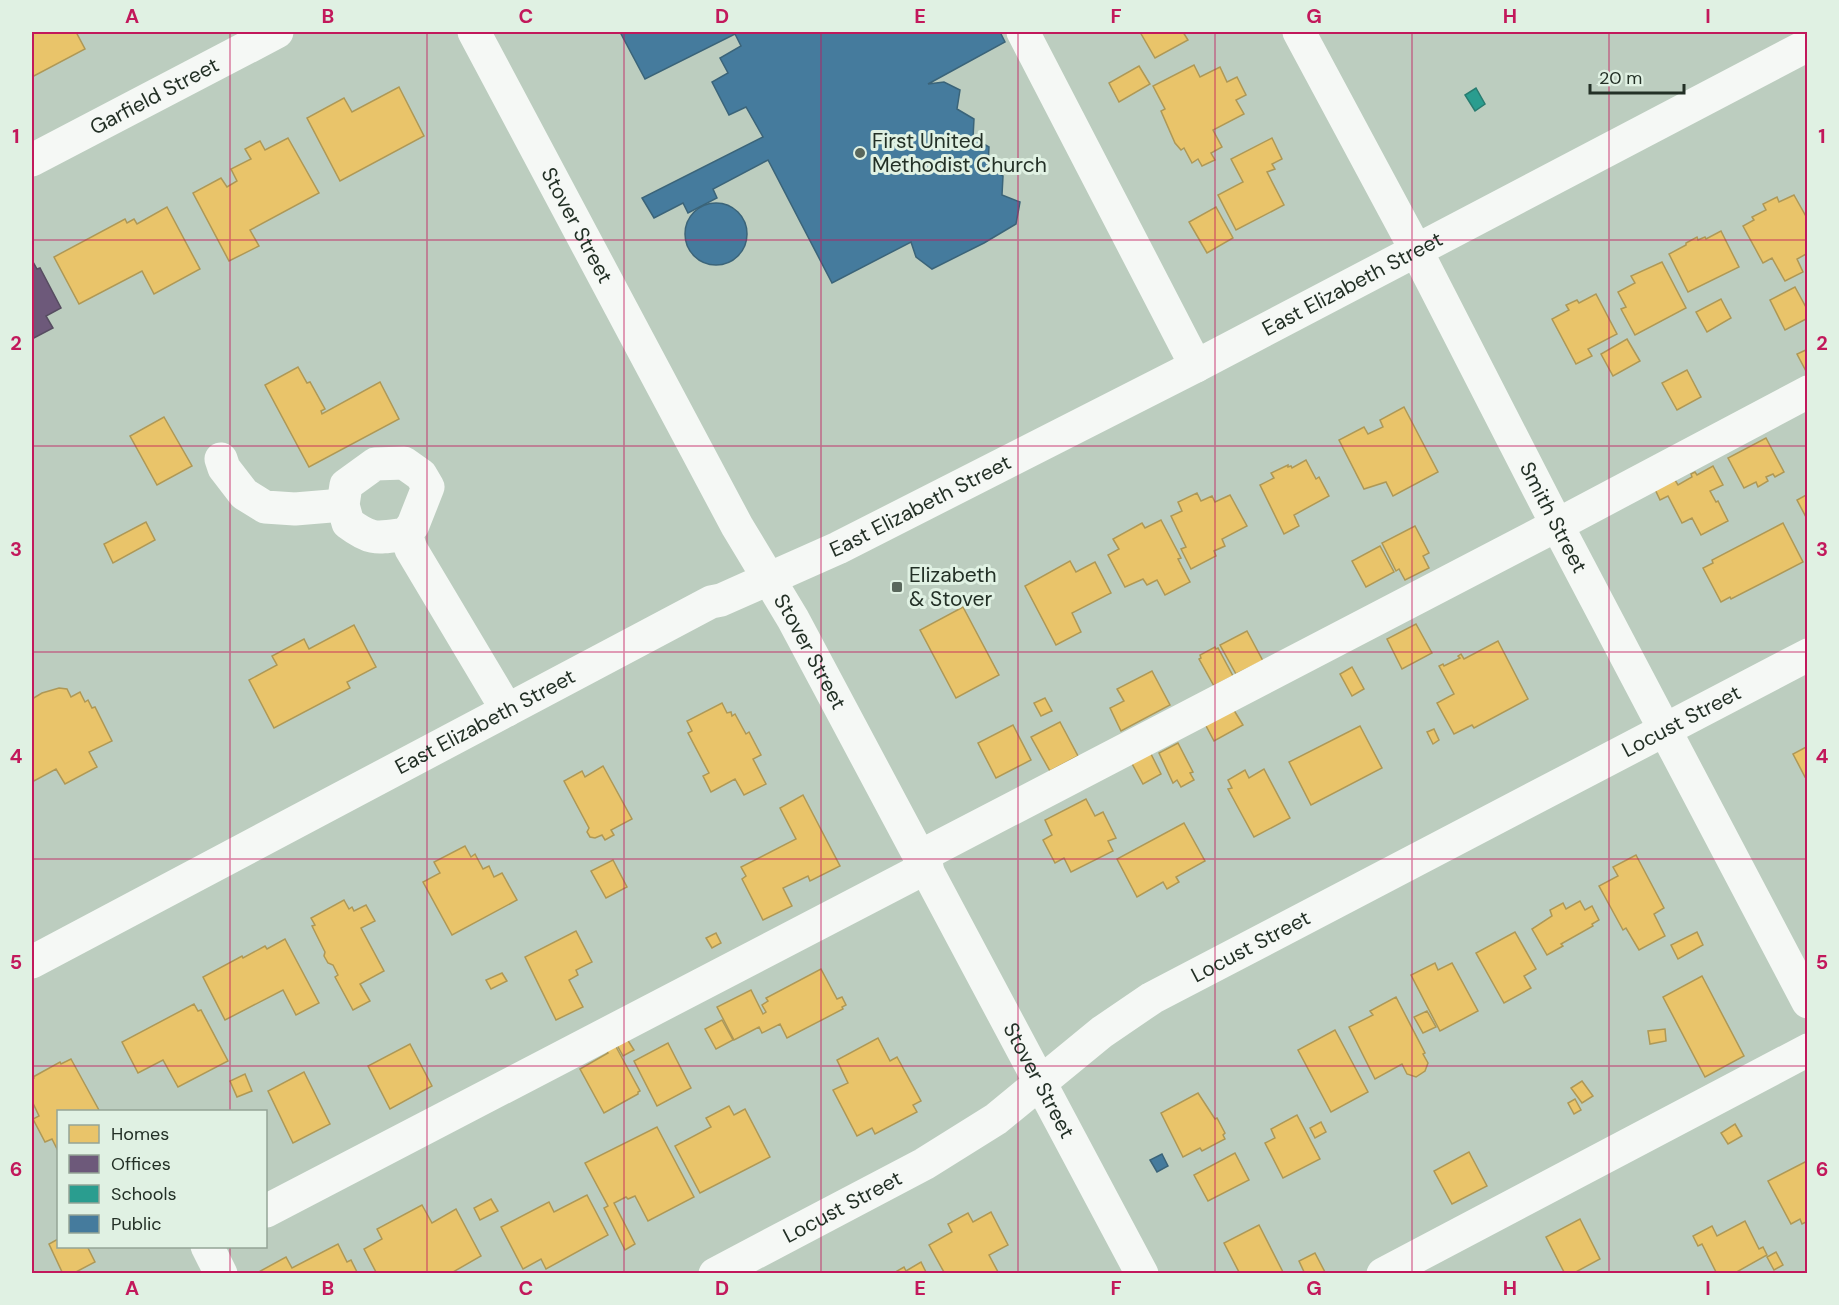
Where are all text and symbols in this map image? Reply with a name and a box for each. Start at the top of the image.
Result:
text: A [125,3,139,29]
text: B [322,3,334,29]
text: C [519,3,533,29]
text: D [715,3,729,29]
text: E [914,3,926,29]
text: F [1110,3,1122,29]
text: G [1306,3,1322,29]
text: H [1503,3,1517,29]
text: I [1705,3,1711,29]
street label: Garfield Street [85,51,224,141]
scale bar [1590,57,1684,95]
text: 20 m [1599,66,1642,90]
text: 1 [12,123,20,149]
text: 1 [1818,123,1826,149]
place label: First United Methodist Church [872,127,1047,179]
marker: First United Methodist Church [853,146,867,160]
street label: Stover Street [535,162,619,288]
street label: East Elizabeth Street [1257,225,1448,343]
text: 2 [10,330,22,356]
text: 2 [1816,330,1828,356]
street label: East Elizabeth Street [825,448,1016,564]
street label: Smith Street [1513,457,1594,578]
text: 3 [10,536,22,562]
text: 3 [1816,536,1828,562]
place label: Elizabeth & Stover [909,561,997,613]
marker: Elizabeth & Stover [890,580,904,594]
street label: Stover Street [767,589,853,714]
street label: East Elizabeth Street [390,662,580,781]
street label: Locust Street [1617,679,1746,764]
text: 4 [10,743,23,769]
text: 4 [1816,743,1829,769]
street label: Locust Street [1186,904,1315,989]
text: 5 [10,949,22,975]
text: 5 [1816,949,1828,975]
street label: Stover Street [997,1018,1081,1143]
legend [57,1110,267,1248]
text: Homes [111,1122,169,1146]
text: Offices [111,1152,171,1176]
text: 6 [10,1156,22,1182]
text: 6 [1816,1156,1828,1182]
street label: Locust Street [778,1164,907,1250]
text: Schools [111,1182,176,1206]
text: Public [111,1212,162,1236]
text: A [125,1275,139,1301]
text: B [322,1275,334,1301]
text: C [519,1275,533,1301]
text: D [715,1275,729,1301]
text: E [914,1275,926,1301]
text: F [1110,1275,1122,1301]
text: G [1306,1275,1322,1301]
text: H [1503,1275,1517,1301]
text: I [1705,1275,1711,1301]

